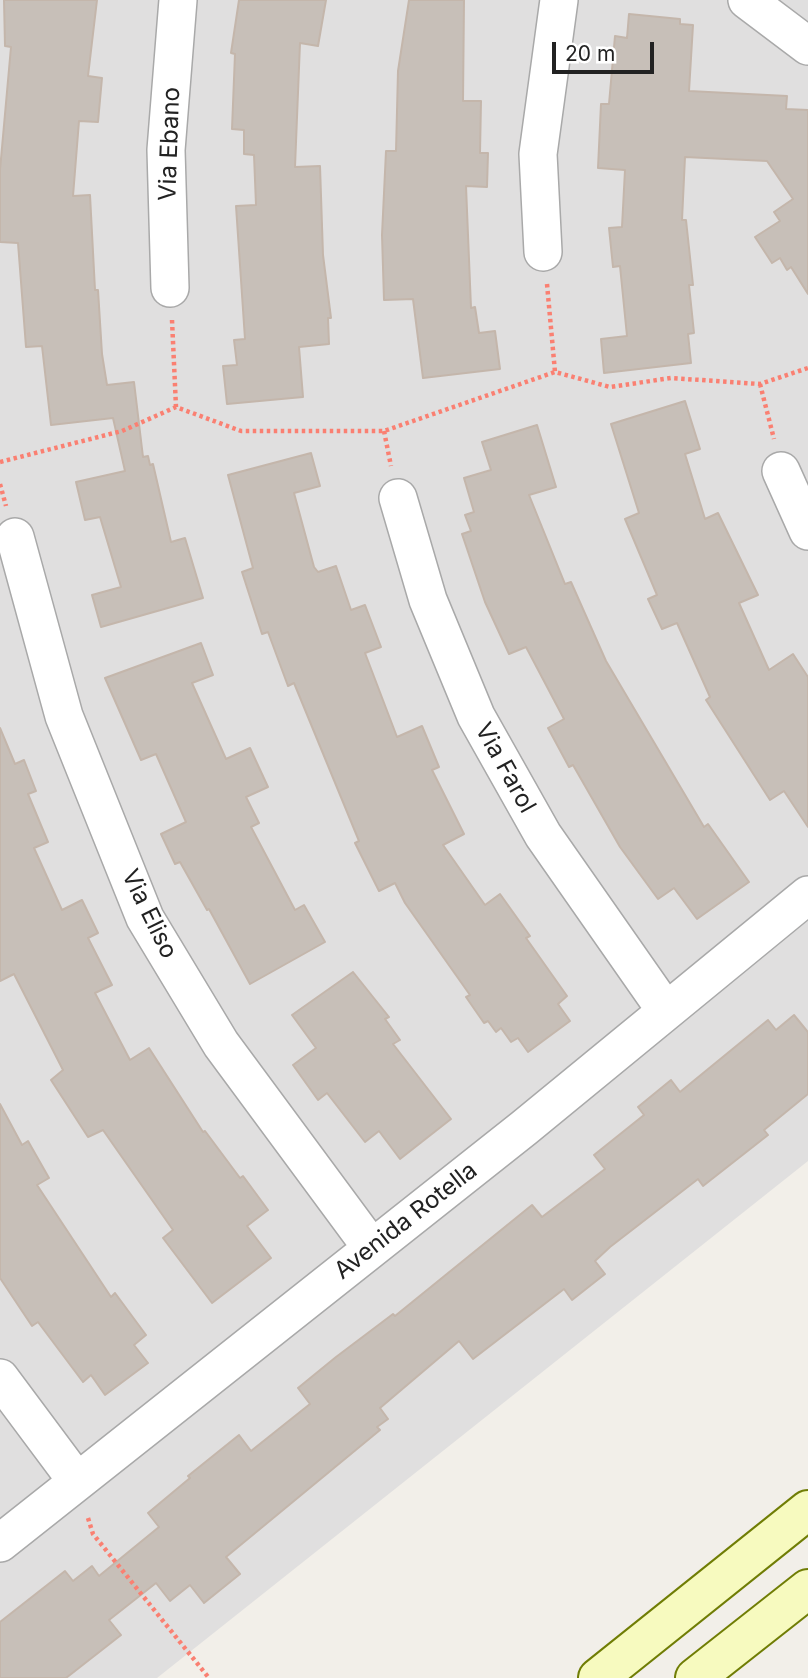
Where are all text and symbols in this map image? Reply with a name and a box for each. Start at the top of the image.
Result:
scale bar [556,28,658,72]
text: 20 m [565,41,615,66]
street label: Via Ebano [154,87,186,201]
street label: Via Farol [469,718,541,818]
street label: Via Eliso [115,865,183,963]
street label: Avenida Rotella [329,1156,483,1286]

